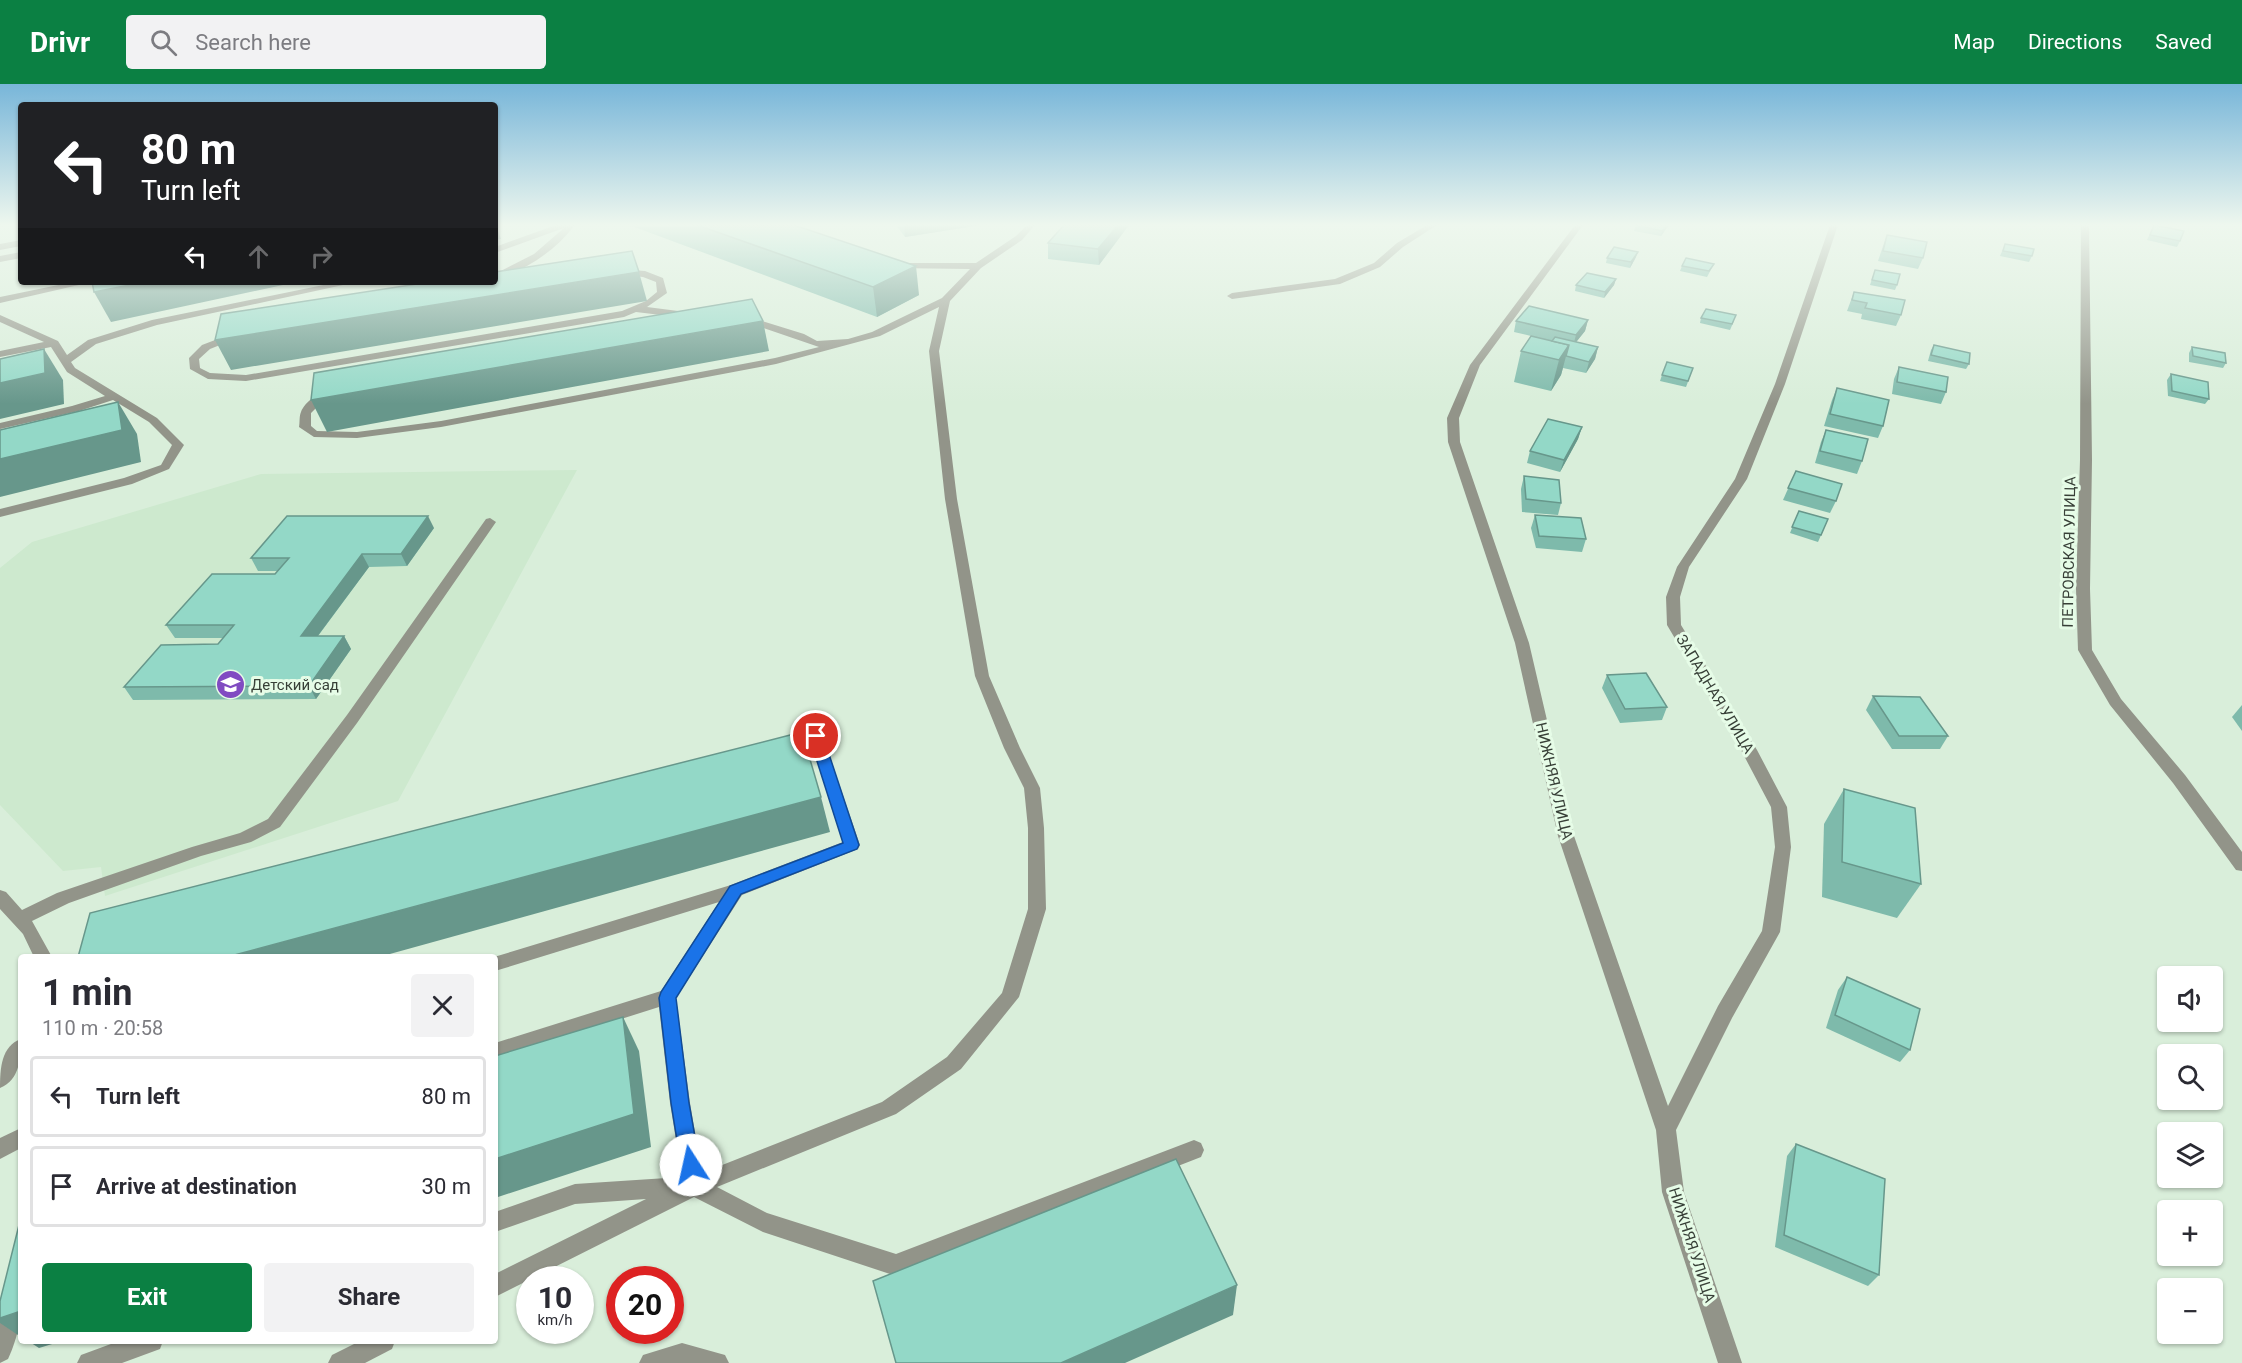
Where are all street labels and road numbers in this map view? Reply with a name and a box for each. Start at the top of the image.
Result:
street label: ПЕТРОВСКАЯ УЛИЦА [2059,476,2079,628]
street label: ЗАПАДНАЯ УЛИЦА [1672,631,1758,757]
street label: НИЖНЯЯ УЛИЦА [1532,721,1576,842]
street label: НИЖНЯЯ УЛИЦА [1665,1185,1719,1305]

